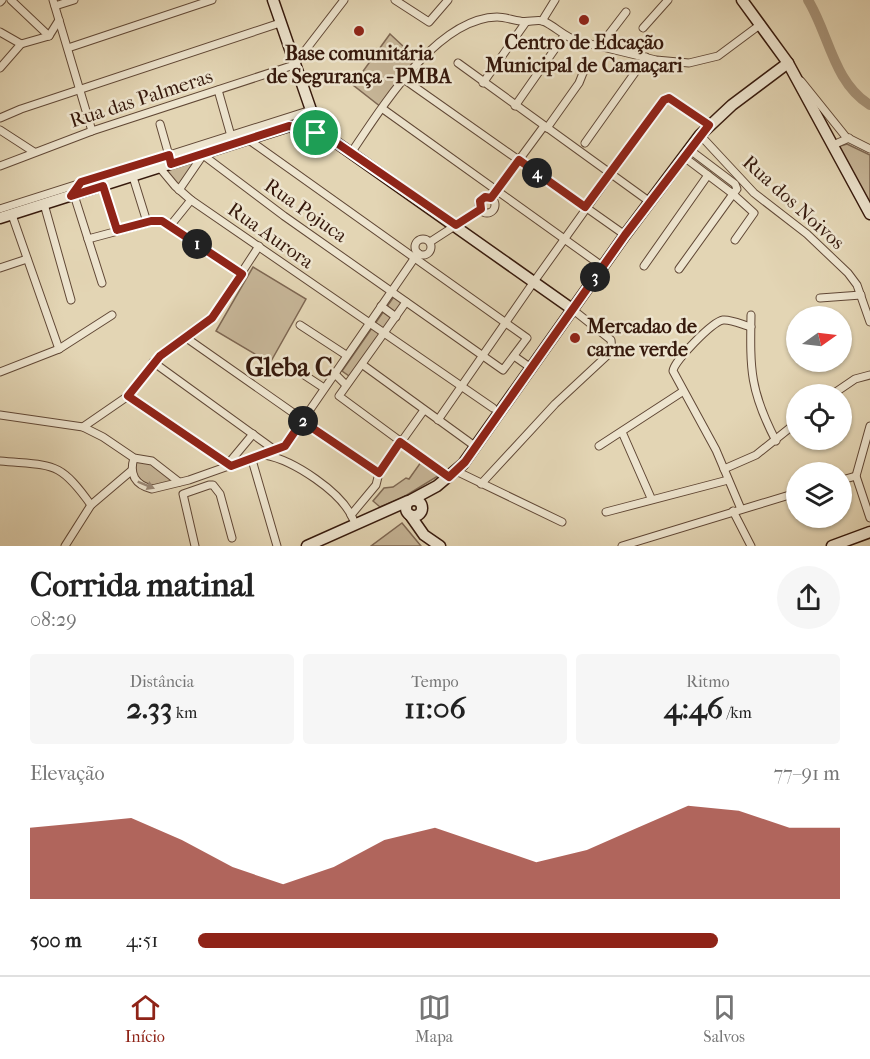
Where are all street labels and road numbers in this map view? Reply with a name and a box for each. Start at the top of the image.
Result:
street label: Rua das Palmeras [67,65,216,132]
street label: Rua dos Noivos [738,151,849,254]
street label: Rua Pojuca [260,174,352,248]
street label: Rua Aurora [223,198,319,274]

